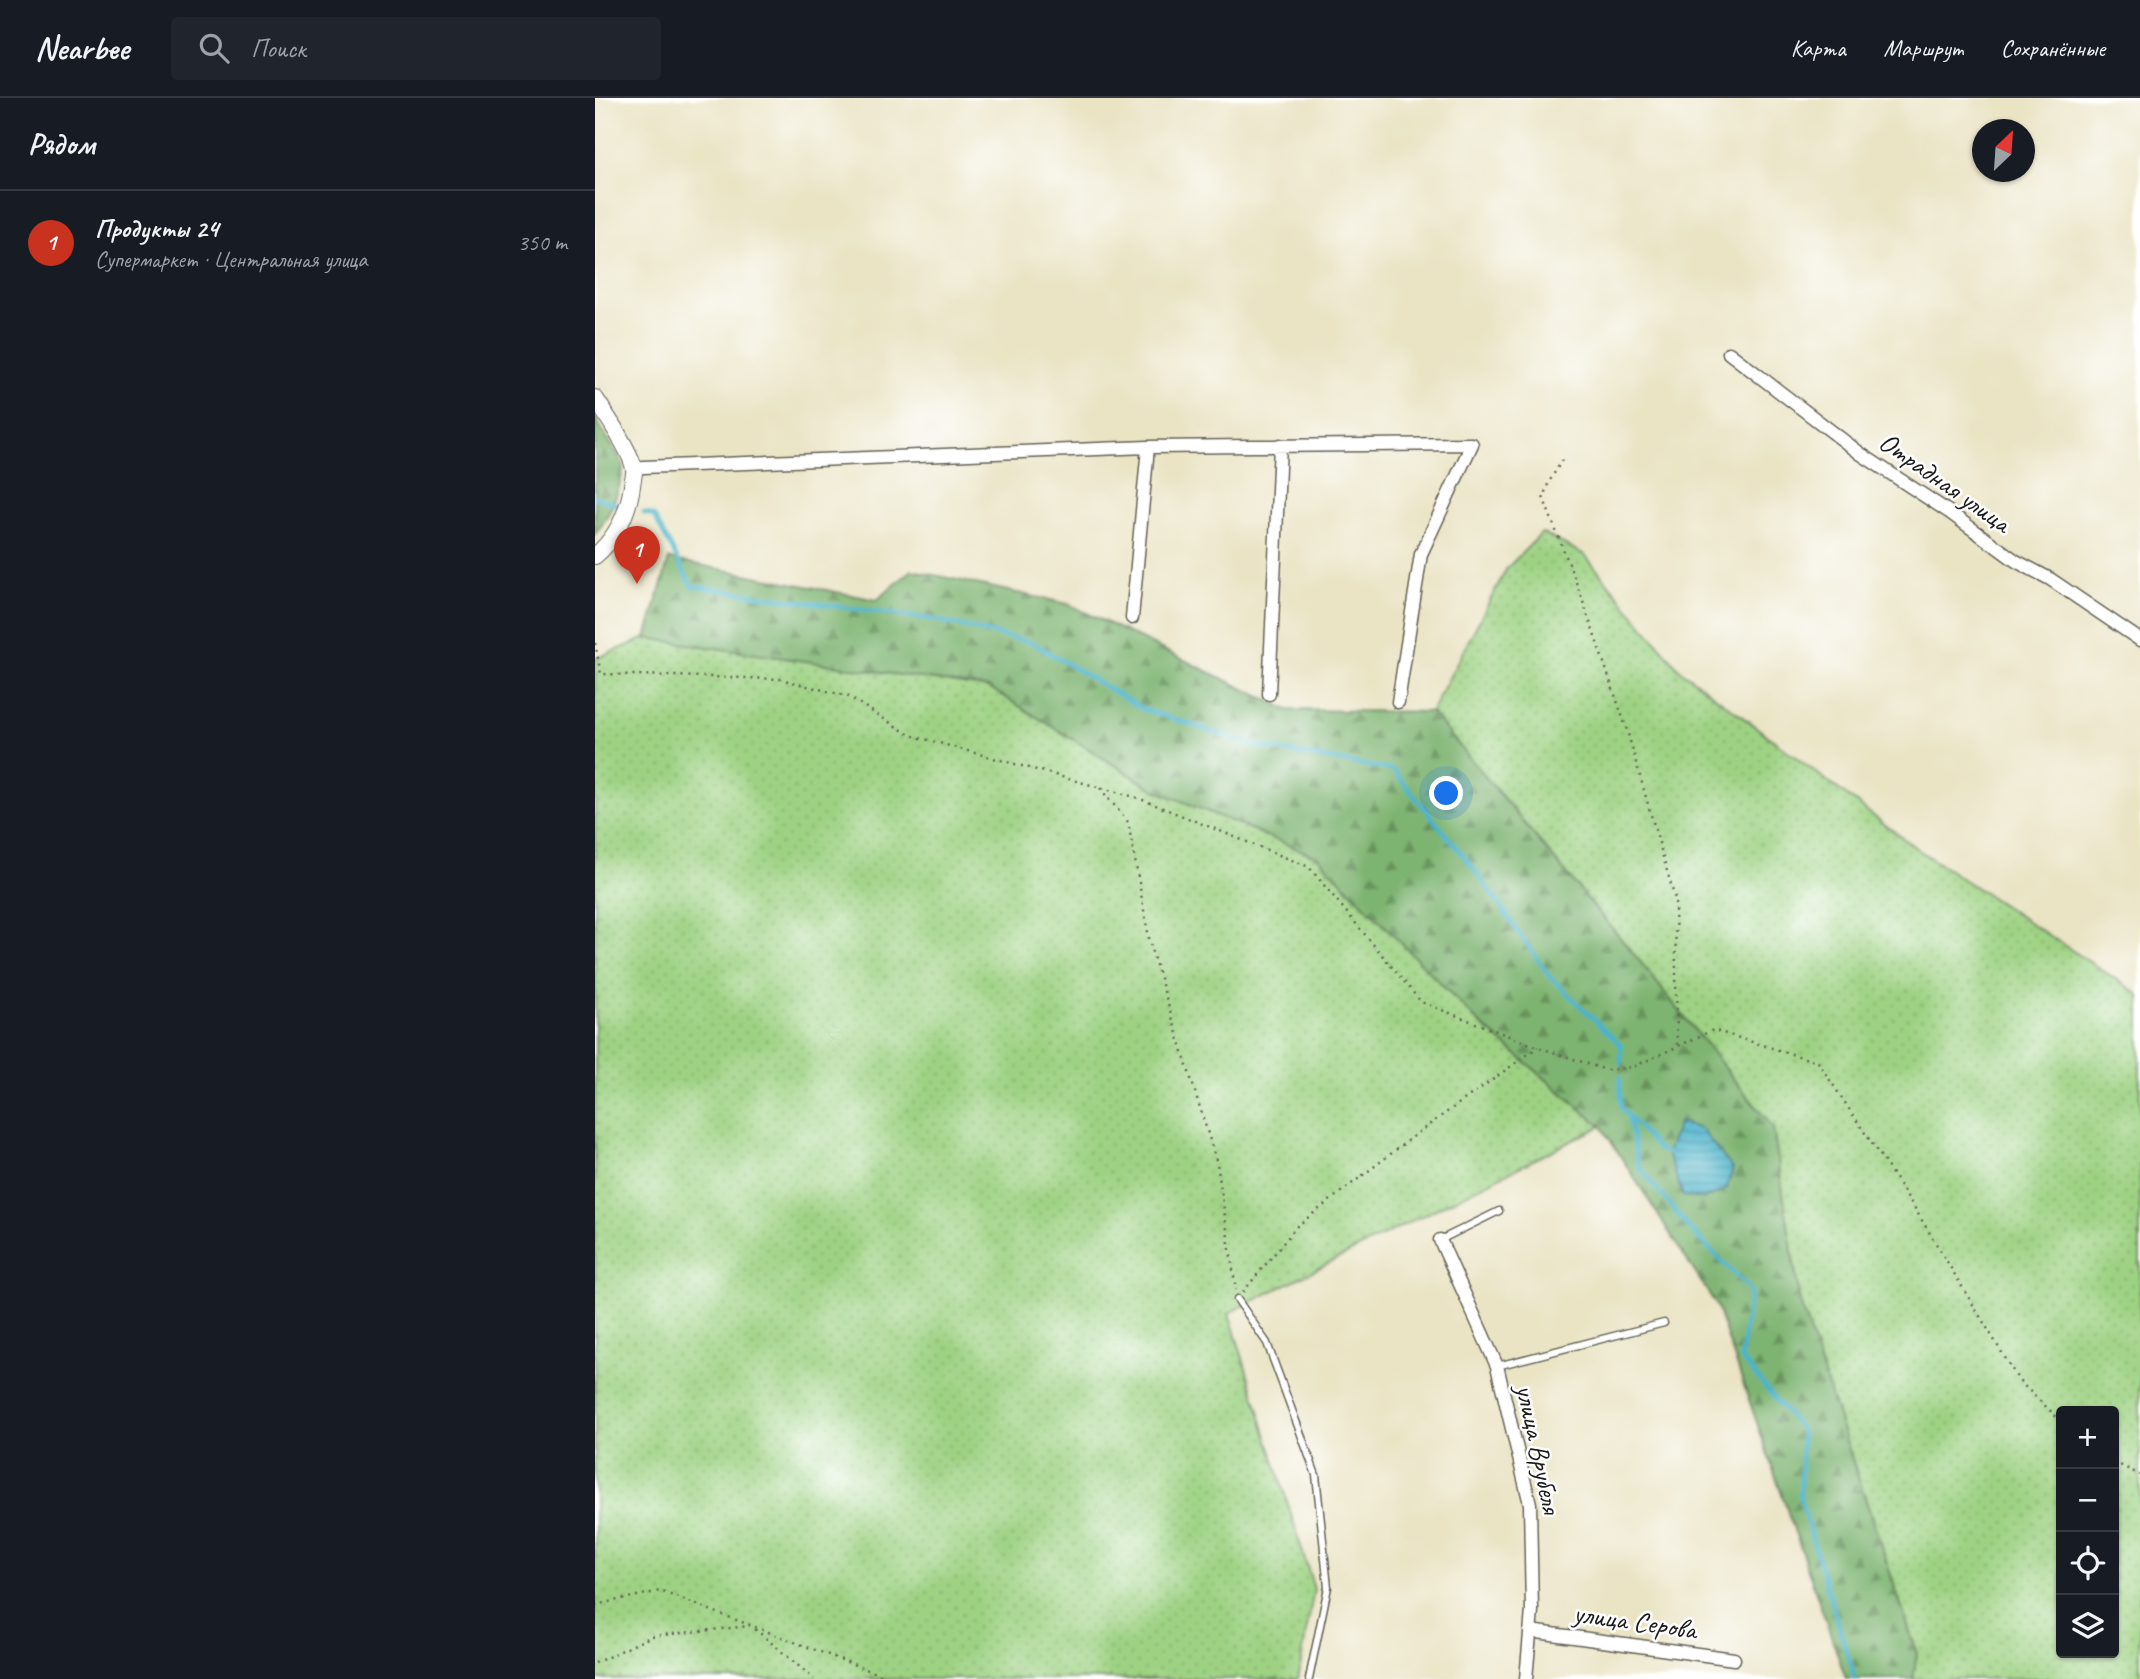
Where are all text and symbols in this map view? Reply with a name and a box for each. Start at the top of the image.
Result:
search box [171,17,661,80]
text: Nearbee [35,27,129,69]
icon: search [195,29,233,67]
text: Поиск [251,32,306,65]
text: Карта [1791,33,1846,63]
text: Маршрут [1884,33,1963,63]
text: Сохранённые [2001,33,2105,63]
north arrow [1972,119,2035,182]
text: Рядом [28,125,95,163]
text: Продукты 24 [95,212,218,245]
text: 1 [46,228,56,257]
text: 350 m [518,228,567,257]
text: Супермаркет · Центральная улица [95,245,367,274]
street label: Отрадная улица [1872,424,2020,542]
pin: 1 [614,526,660,584]
your location [1429,776,1463,810]
street label: улица Врубеля [1508,1379,1570,1519]
map controls [2056,1406,2119,1658]
button: + [2056,1406,2119,1469]
button: − [2056,1469,2119,1532]
button: locate [2056,1532,2119,1595]
street label: улица Серова [1569,1595,1701,1647]
button: layers [2056,1595,2119,1658]

